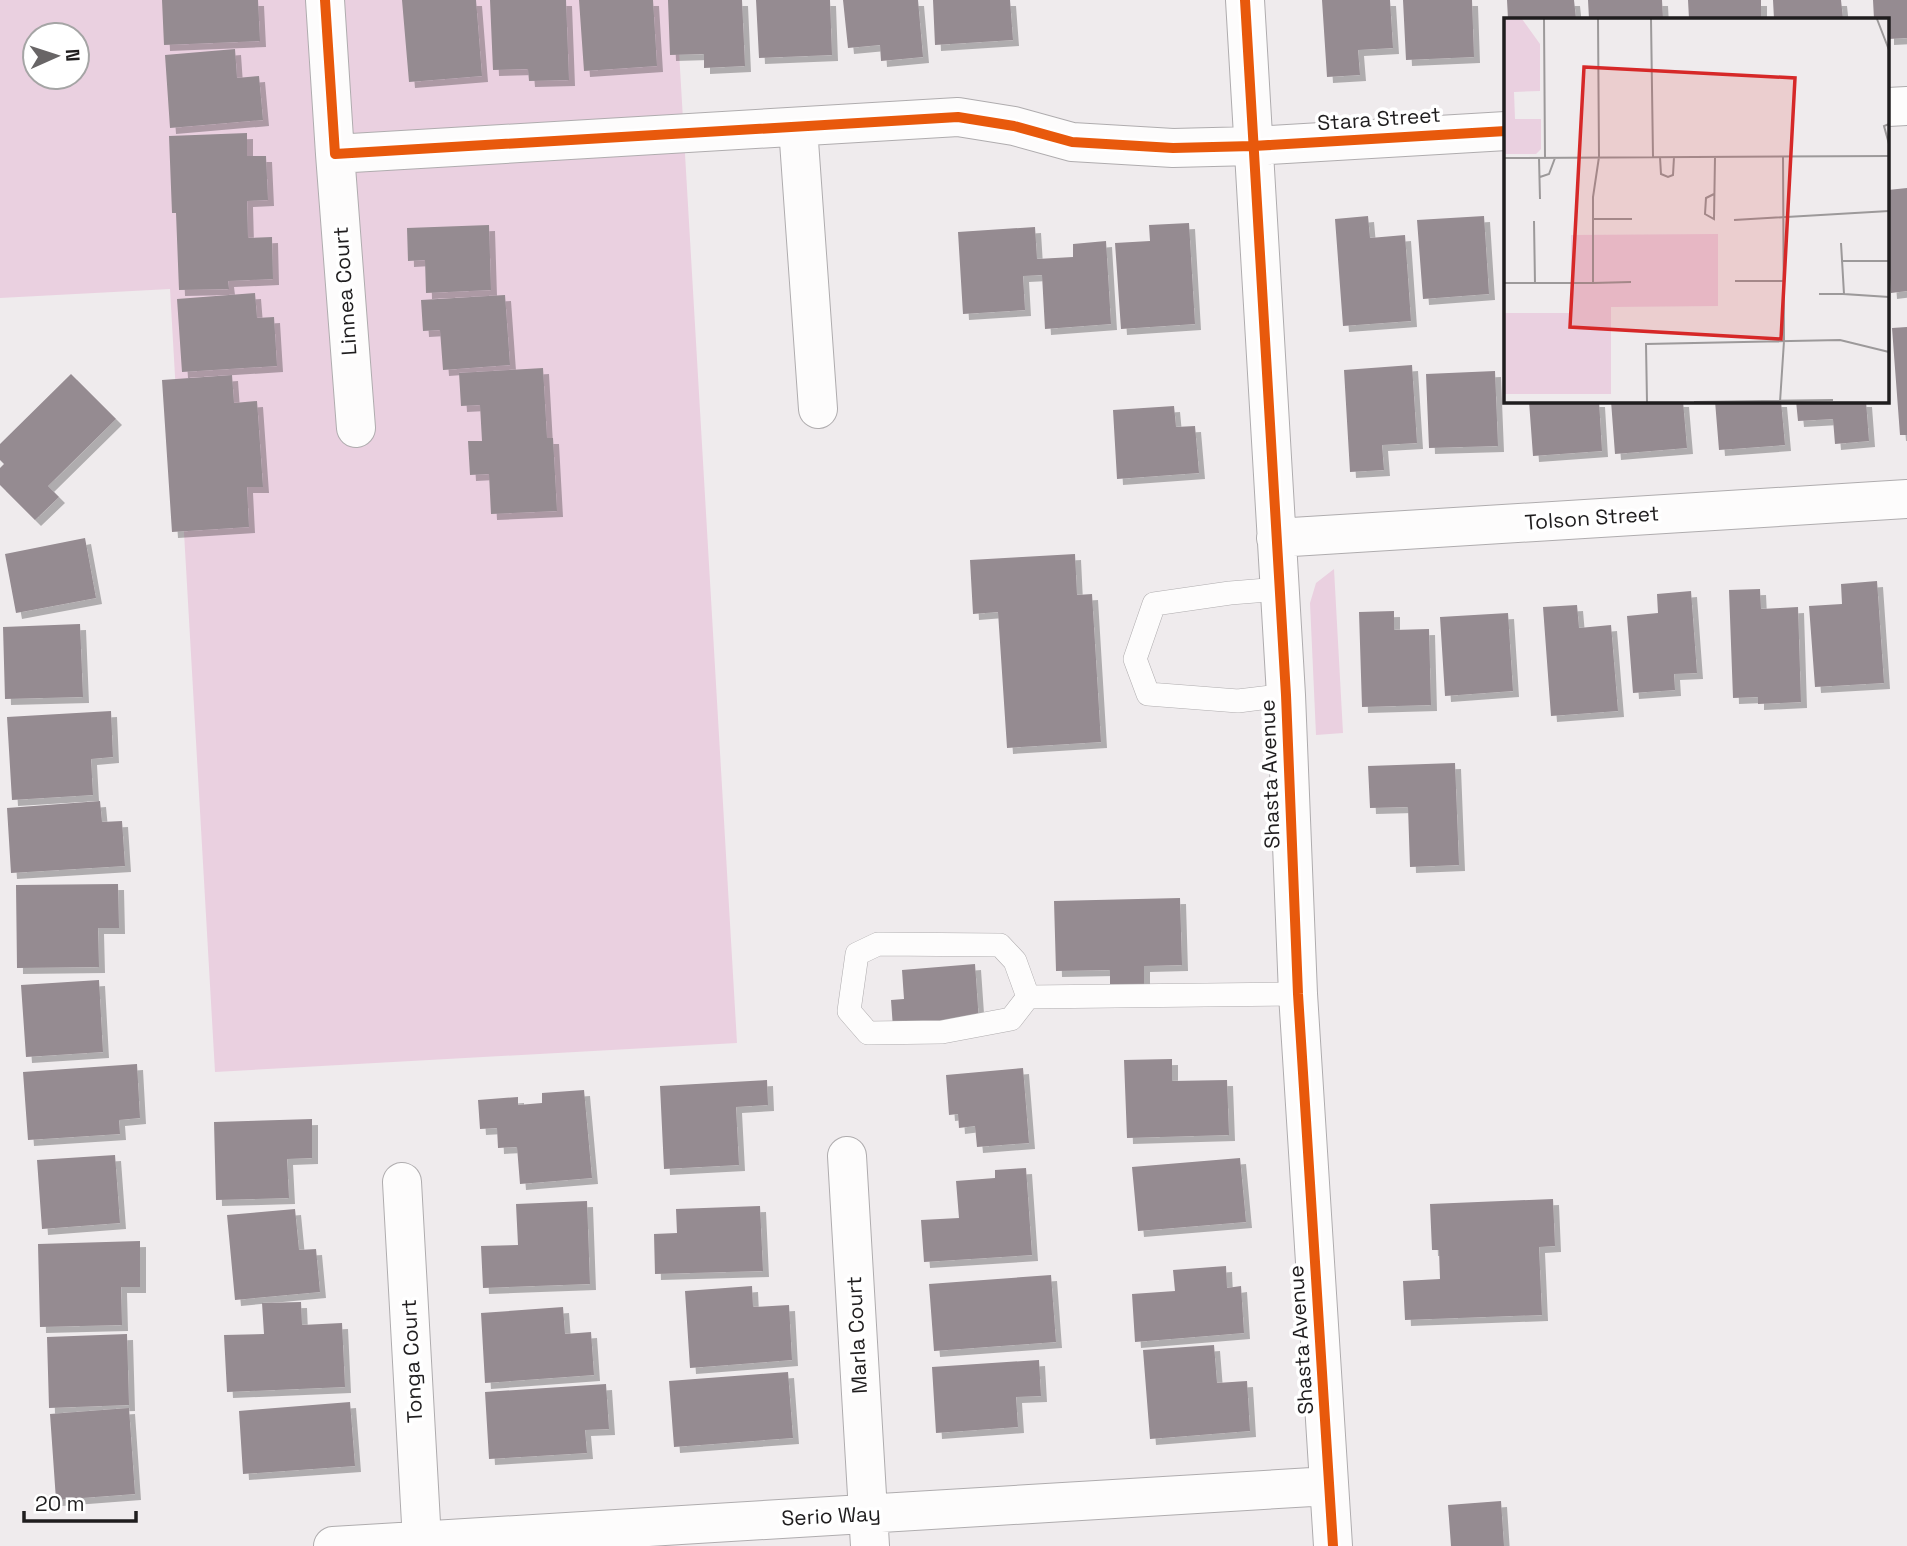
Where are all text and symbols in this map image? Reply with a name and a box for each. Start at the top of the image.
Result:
inset map [1504,18,1890,402]
north arrow [21,21,91,91]
text: N [60,48,85,62]
street label: Stara Street [1316,101,1442,136]
street label: Linnea Court [327,226,362,356]
street label: Tolson Street [1524,499,1660,536]
street label: Shasta Avenue [1253,699,1286,849]
street label: Shasta Avenue [1282,1265,1319,1416]
street label: Marla Court [840,1276,873,1394]
street label: Tonga Court [395,1298,428,1424]
scale bar [24,1480,136,1524]
text: 20 m [35,1490,85,1517]
street label: Serio Way [781,1499,881,1532]

